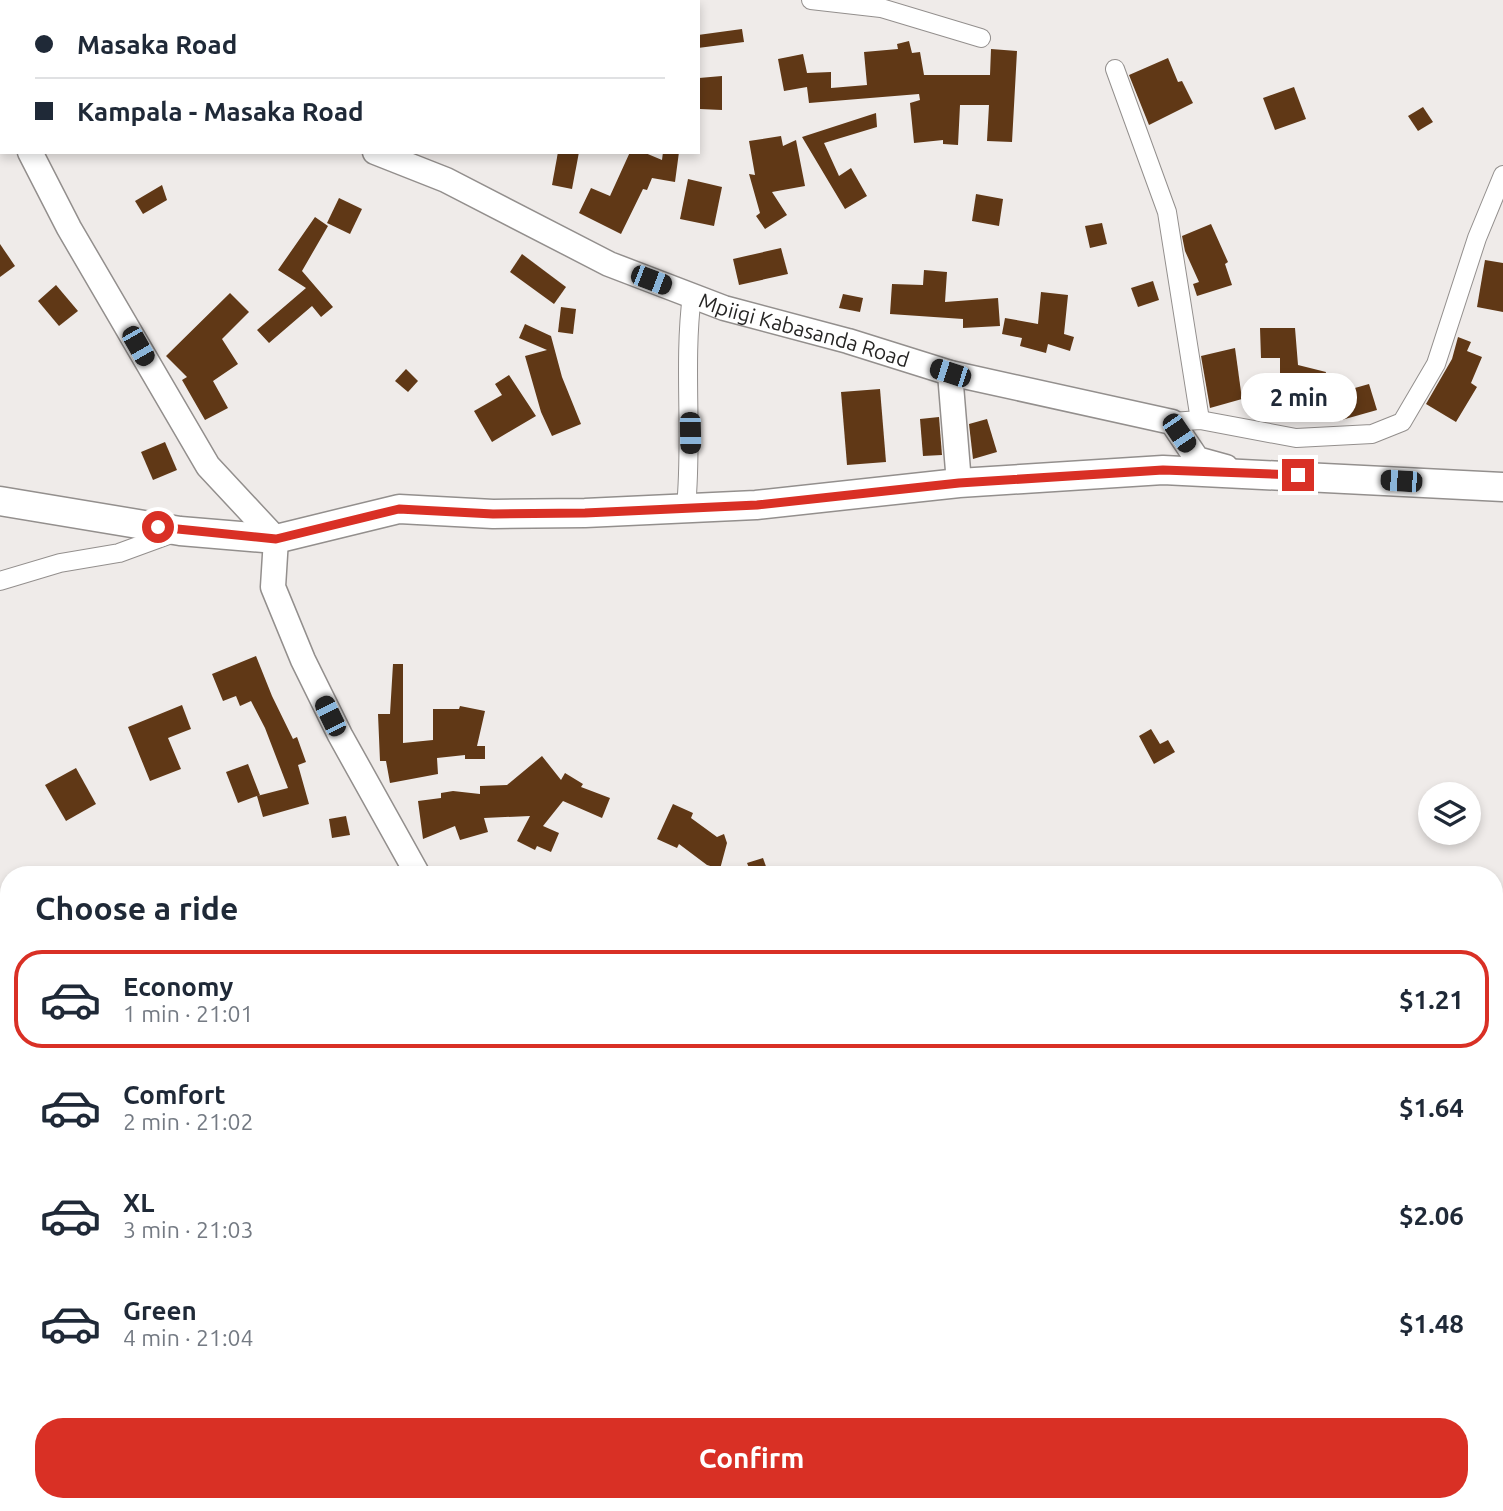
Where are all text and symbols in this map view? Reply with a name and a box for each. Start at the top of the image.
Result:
text: Masaka Road [77,30,237,59]
text: Kampala - Masaka Road [77,97,364,126]
car [628,263,675,297]
street label: Mpiigi Kabasanda Road [696,288,912,372]
car [119,323,158,369]
car [927,357,974,389]
callout: 2 min [1240,374,1356,422]
text: 2 min [1270,385,1328,410]
car [1159,410,1200,456]
car [680,412,701,454]
route end [1282,459,1314,491]
car [1380,469,1423,493]
route start [142,511,174,543]
car [312,693,349,739]
map controls [1418,782,1481,845]
button: layers [1418,782,1481,845]
text: Choose a ride [35,890,238,926]
icon: car [39,968,102,1031]
text: Economy [123,972,233,1001]
text: $1.21 [1399,985,1464,1014]
text: 1 min · 21:01 [123,1001,254,1026]
icon: car [39,1076,102,1139]
text: Comfort [123,1080,226,1109]
text: $1.64 [1399,1093,1464,1122]
text: 2 min · 21:02 [123,1109,254,1134]
icon: car [39,1184,102,1247]
text: XL [123,1188,154,1217]
text: $2.06 [1399,1201,1464,1230]
text: 3 min · 21:03 [123,1217,254,1242]
icon: car [39,1292,102,1355]
text: Green [123,1296,197,1325]
text: $1.48 [1399,1309,1464,1338]
text: 4 min · 21:04 [123,1325,254,1350]
button: Confirm [35,1418,1468,1498]

